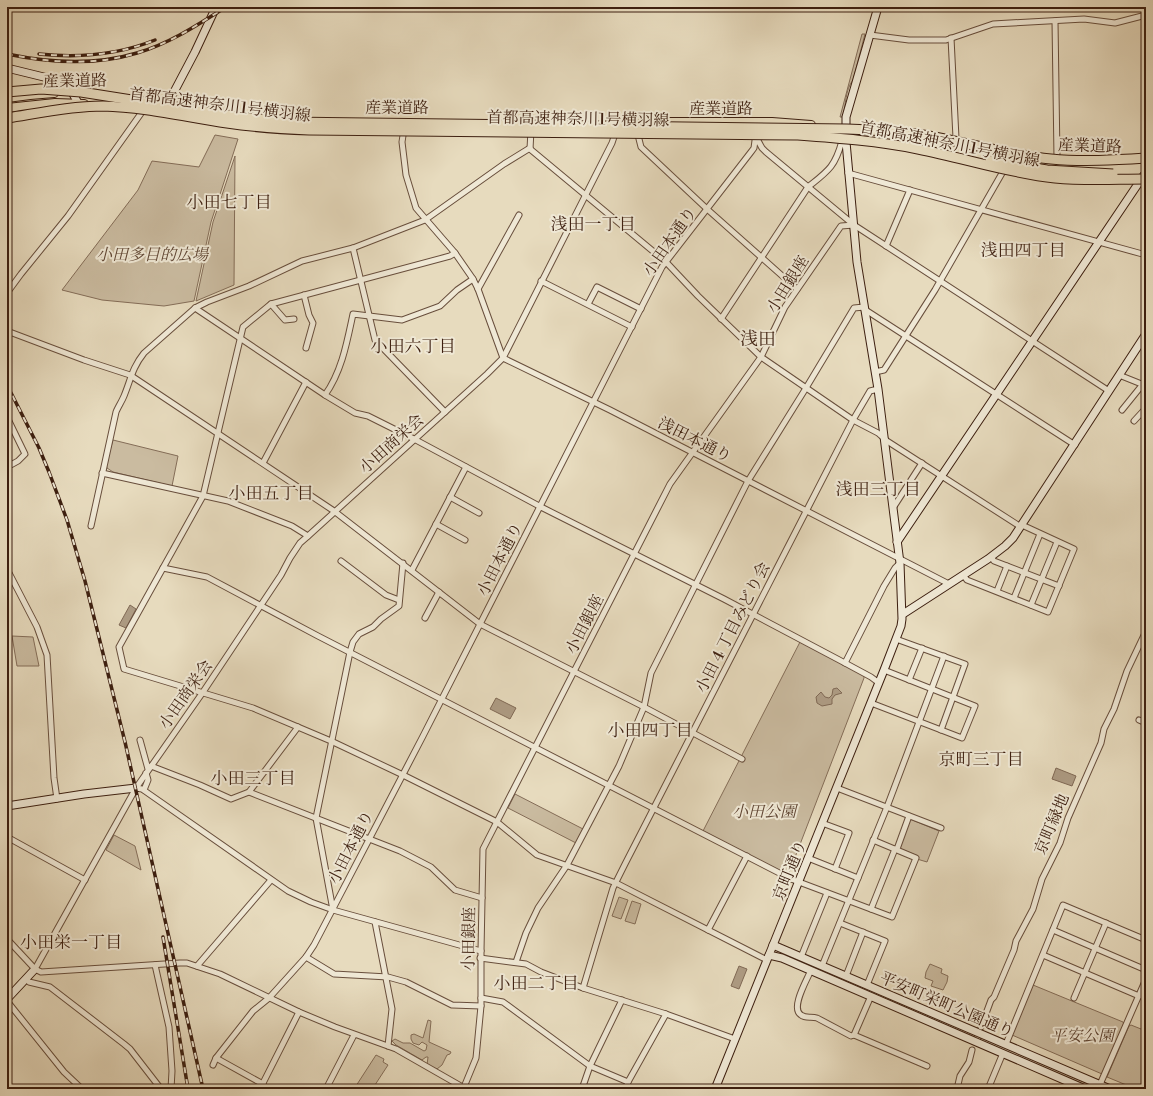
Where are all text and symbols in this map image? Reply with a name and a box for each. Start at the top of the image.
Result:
street label: 産業道路 [43,70,107,92]
street label: 首都高速神奈川1号横羽線 [128,84,312,126]
street label: 産業道路 [365,98,429,118]
street label: 産業道路 [689,99,753,119]
street label: 首都高速神奈川1号横羽線 [486,107,670,131]
street label: 首都高速神奈川1号横羽線 [858,117,1041,171]
street label: 産業道路 [1058,135,1122,157]
district label: 小田七丁目 [187,192,272,214]
street label: 小田本通り [639,203,701,280]
district label: 浅田一丁目 [551,214,636,236]
district label: 浅田四丁目 [981,240,1066,262]
park label: 小田多目的広場 [96,245,210,265]
street label: 小田銀座 [762,252,813,317]
district label: 浅田 [740,328,776,351]
district label: 小田六丁目 [371,336,456,358]
street label: 小田商栄会 [355,410,428,478]
street label: 浅田本通り [654,413,735,467]
district label: 浅田三丁目 [836,479,921,501]
district label: 小田五丁目 [229,483,314,505]
street label: 小田本通り [473,519,527,600]
street label: 小田 4 丁目みどり会 [691,559,775,696]
street label: 小田銀座 [561,591,608,658]
street label: 小田商栄会 [155,656,217,733]
district label: 小田四丁目 [608,720,693,742]
district label: 京町三丁目 [939,749,1024,771]
district label: 小田三丁目 [211,768,296,790]
street label: 京町緑地 [1030,791,1074,858]
park label: 小田公園 [732,802,799,822]
street label: 小田本通り [324,807,378,888]
street label: 京町通り [769,837,811,904]
street label: 小田銀座 [458,907,480,971]
district label: 小田栄一丁目 [20,932,122,954]
street label: 平安町栄町公園通り [876,968,1017,1042]
district label: 小田二丁目 [494,973,579,995]
park label: 平安公園 [1050,1026,1117,1046]

